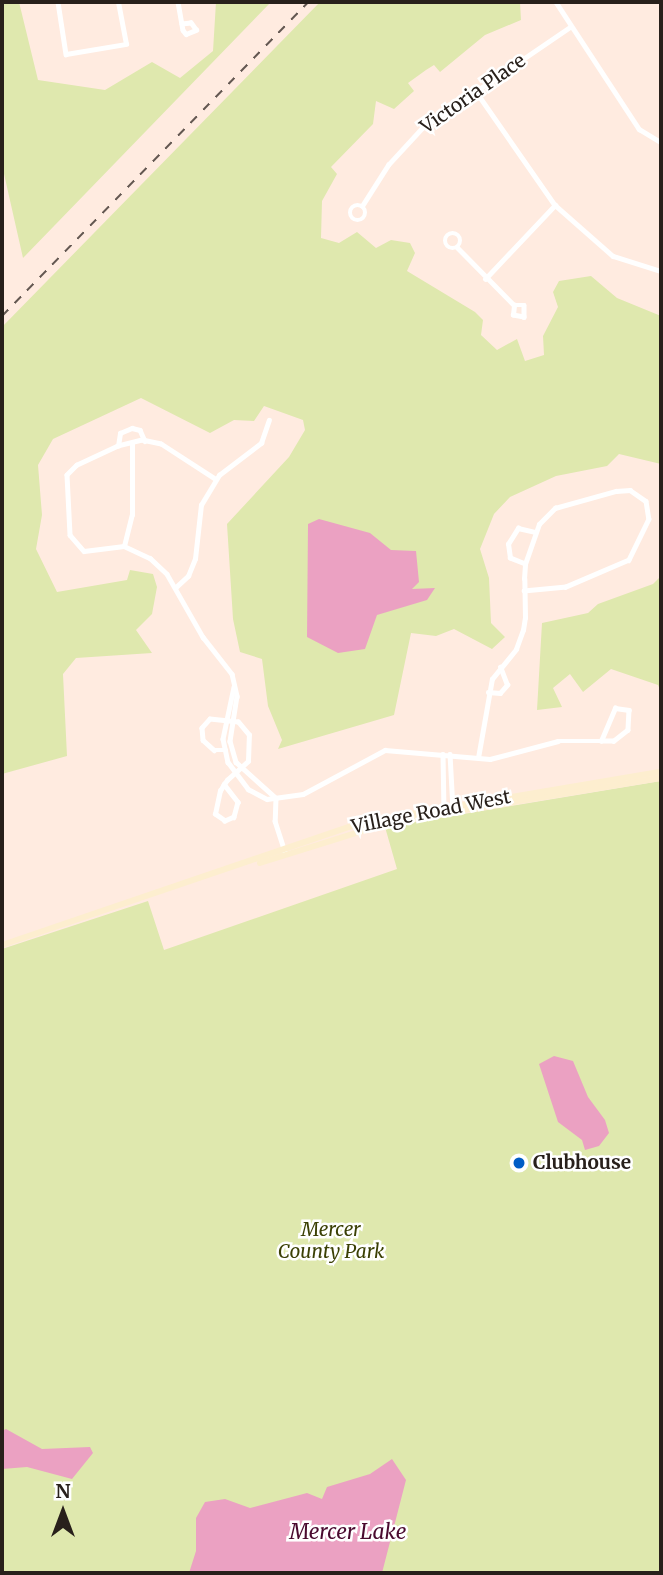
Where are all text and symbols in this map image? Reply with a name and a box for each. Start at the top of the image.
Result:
street label: Victoria Place [416,49,530,139]
street label: Village Road West [349,785,513,839]
place label: Clubhouse [533,1152,631,1174]
marker: Clubhouse [511,1155,527,1171]
park label: Mercer County Park [278,1219,384,1263]
north arrow [28,1477,98,1547]
text: N [55,1479,71,1503]
water label: Mercer Lake [289,1519,407,1545]

